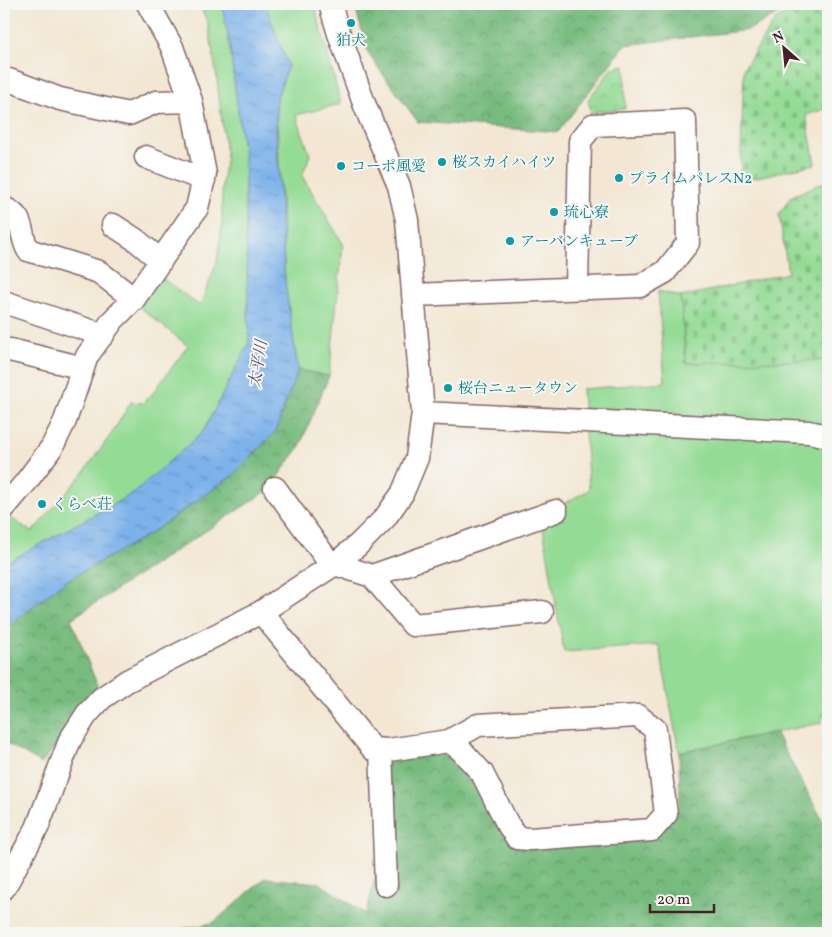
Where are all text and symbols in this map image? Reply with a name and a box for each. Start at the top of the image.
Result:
marker: 狛犬 [345,17,357,29]
north arrow [760,22,810,72]
text: N [770,27,788,49]
place label: 狛犬 [336,31,366,52]
place label: 桜スカイハイツ [452,153,556,174]
marker: 桜スカイハイツ [436,156,448,168]
place label: コーポ風愛 [351,157,426,178]
marker: コーポ風愛 [335,160,347,172]
place label: プライムパレスN2 [629,169,752,190]
marker: プライムパレスN2 [613,172,625,184]
place label: 琉心寮 [564,203,609,224]
marker: 琉心寮 [548,206,560,218]
place label: アーバンキューブ [520,232,638,253]
marker: アーバンキューブ [504,235,516,247]
water label: 太平川 [244,337,274,390]
place label: 桜台ニュータウン [458,379,578,400]
marker: 桜台ニュータウン [442,382,454,394]
place label: くらべ荘 [52,495,112,516]
marker: くらべ荘 [36,498,48,510]
scale bar [650,882,713,914]
text: 20 m [657,890,690,911]

